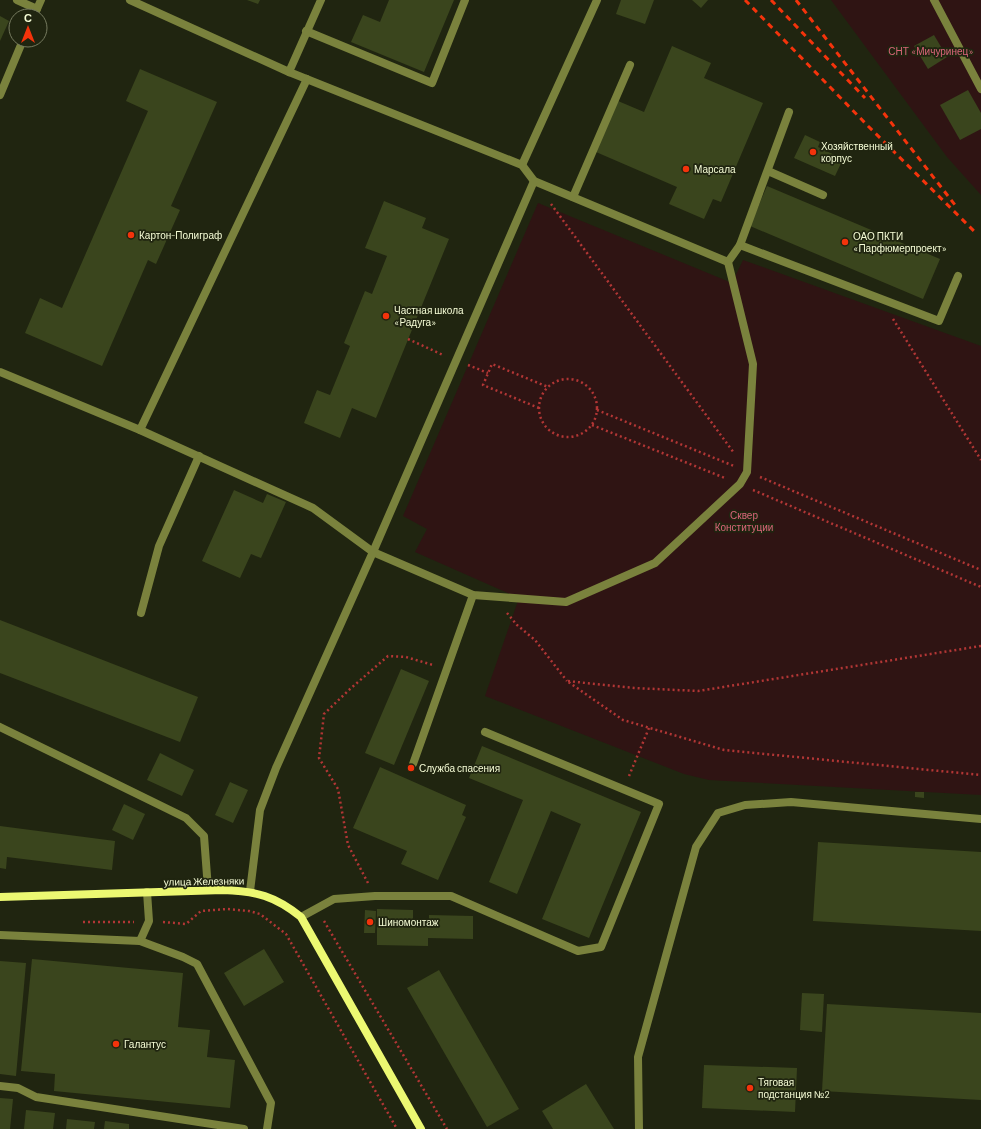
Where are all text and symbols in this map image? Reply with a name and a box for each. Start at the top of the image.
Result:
north arrow [8,8,48,48]
text: С [24,11,32,24]
park label: СНТ «Мичуринец» [888,45,974,57]
place label: Хозяйственный корпус [821,140,893,164]
marker: Хозяйственный корпус [808,147,818,157]
place label: Марсала [694,163,736,175]
marker: Марсала [681,164,691,174]
place label: Картон-Полиграф [139,229,222,241]
marker: Картон-Полиграф [126,230,136,240]
place label: ОАО ПКТИ «Парфюмерпроект» [853,230,947,254]
marker: ОАО ПКТИ «Парфюмерпроект» [840,237,850,247]
place label: Частная школа «Радуга» [394,304,464,328]
marker: Частная школа «Радуга» [381,311,391,321]
park label: Сквер Конституции [715,509,773,533]
place label: Служба спасения [419,762,500,774]
marker: Служба спасения [406,763,416,773]
street label: улица Железняки [164,874,244,888]
place label: Шиномонтаж [378,916,439,928]
marker: Шиномонтаж [365,917,375,927]
place label: Галантус [124,1038,166,1050]
marker: Галантус [111,1039,121,1049]
place label: Тяговая подстанция №2 [758,1076,830,1100]
marker: Тяговая подстанция №2 [745,1083,755,1093]

